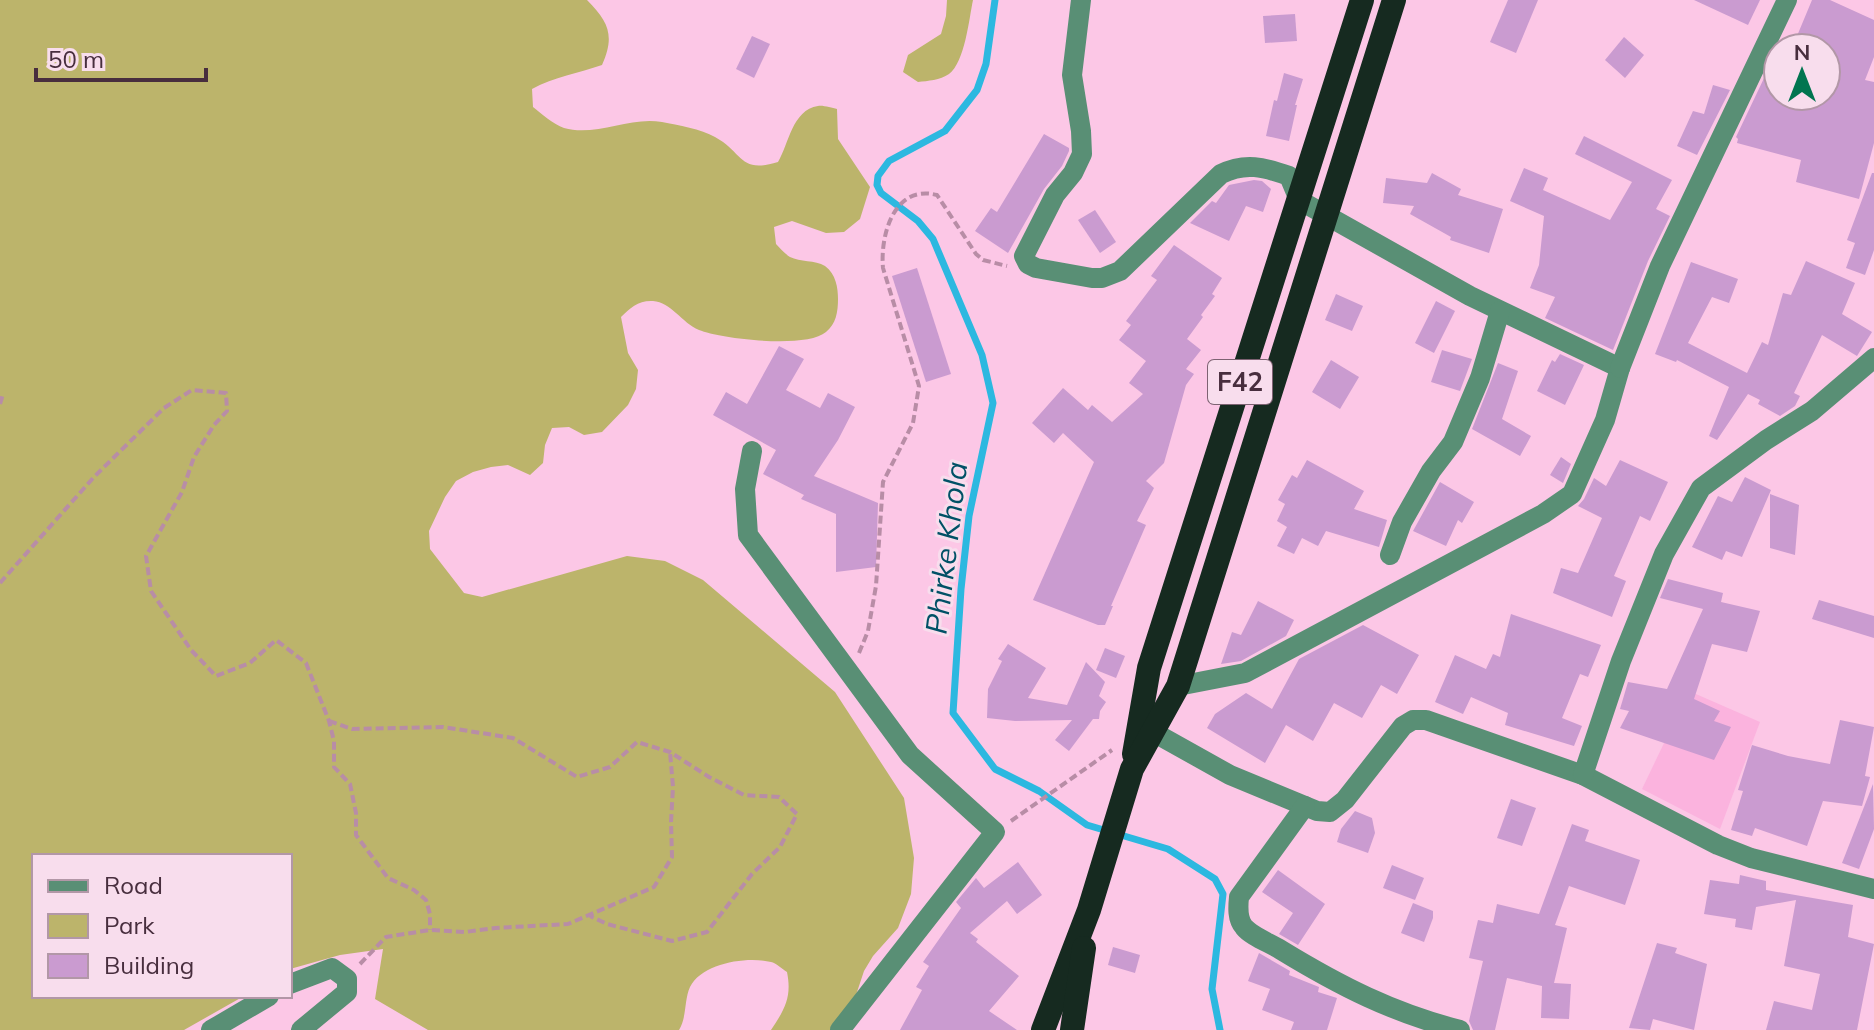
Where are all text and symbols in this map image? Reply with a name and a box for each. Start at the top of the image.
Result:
scale bar [36,32,206,82]
north arrow [1762,32,1842,112]
text: N [1794,38,1810,66]
text: 50 m [48,44,104,74]
road number: F42 [1208,360,1272,404]
water label: Phirke Khola [917,460,975,636]
legend [32,854,292,998]
text: Road [104,870,163,900]
text: Park [104,910,155,940]
text: Building [104,950,194,980]

